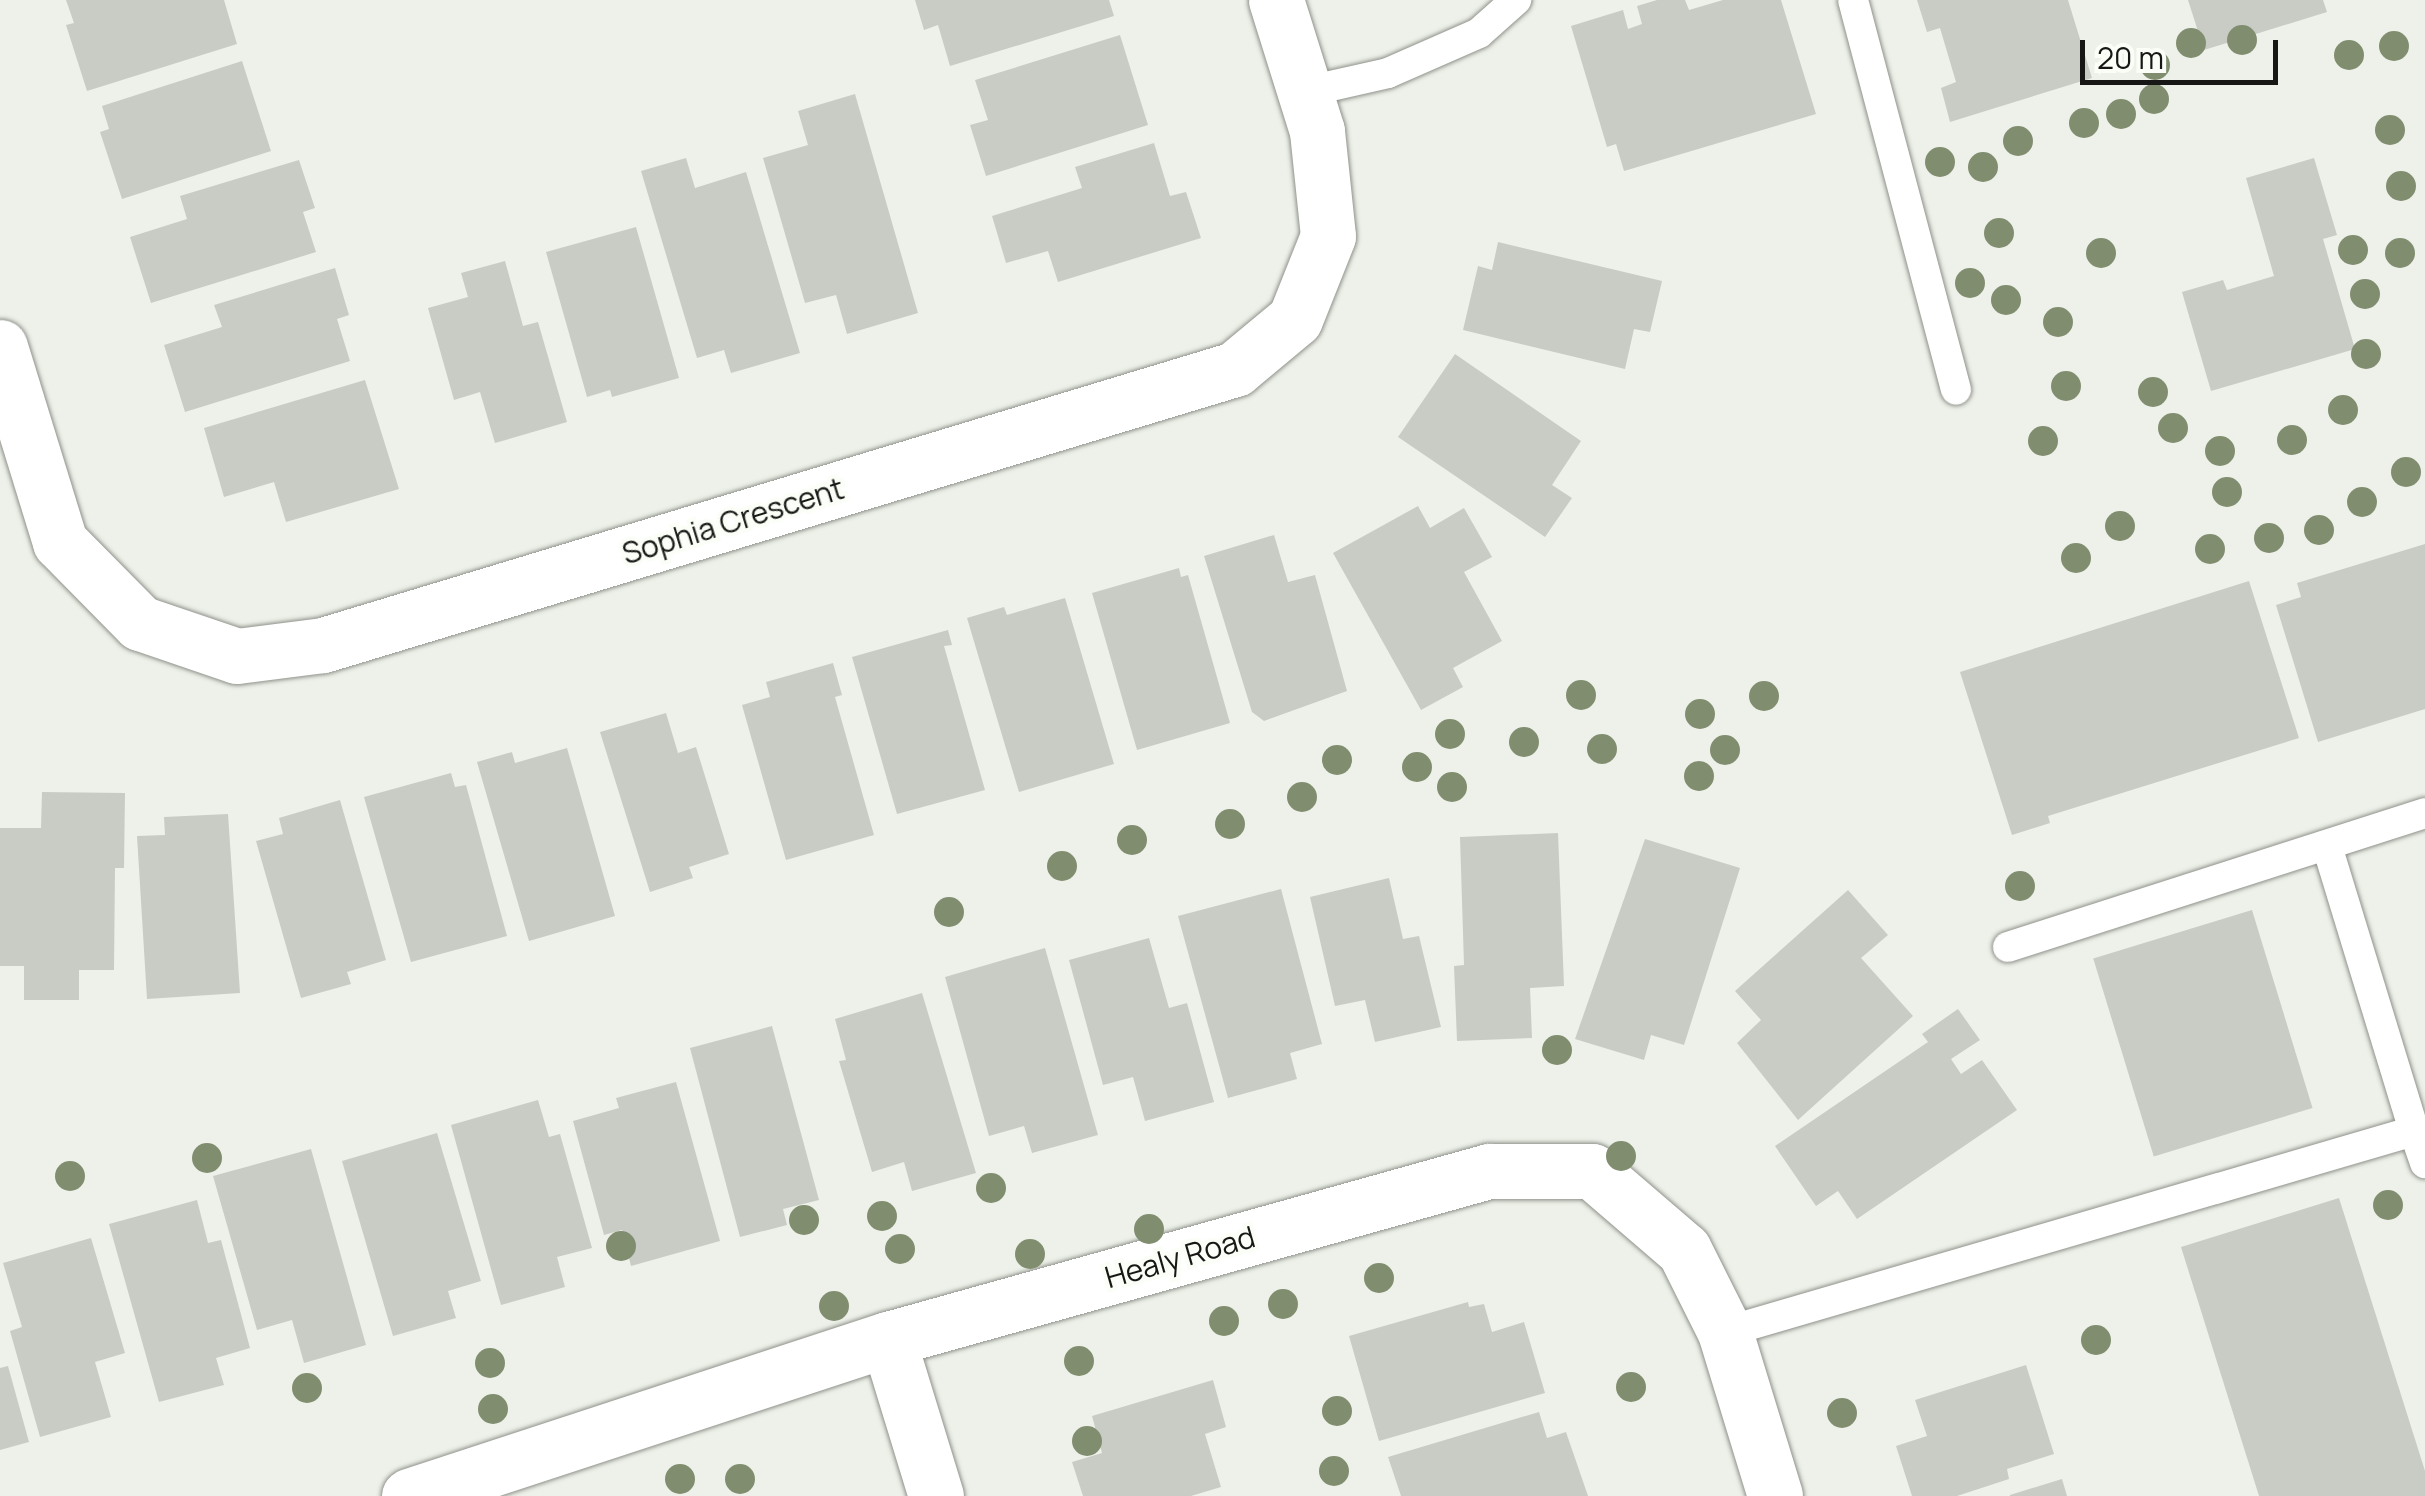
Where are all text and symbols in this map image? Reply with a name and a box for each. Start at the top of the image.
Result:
scale bar [2085,20,2282,82]
text: 20 m [2097,37,2164,78]
street label: Sophia Crescent [618,470,848,572]
street label: Healy Road [1101,1218,1259,1296]

